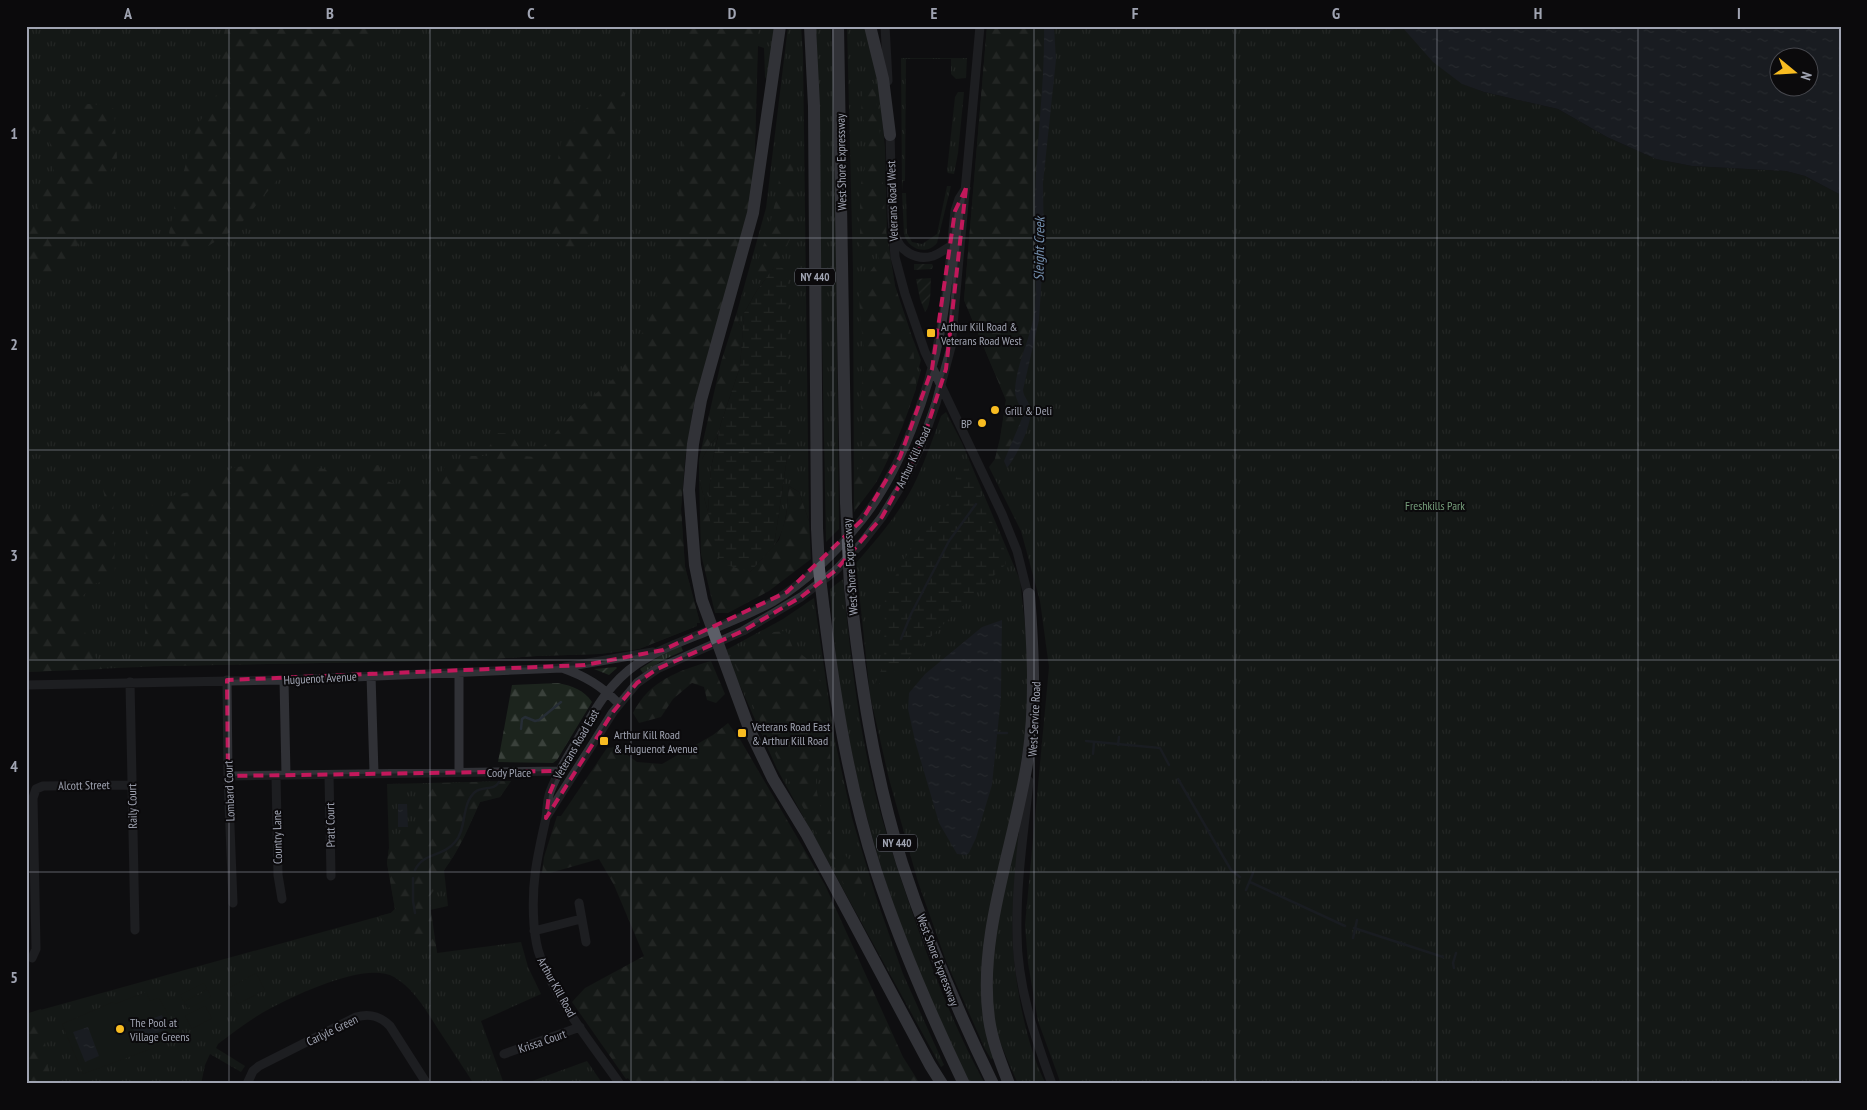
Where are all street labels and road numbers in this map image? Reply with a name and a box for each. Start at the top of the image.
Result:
street label: West Shore Expressway [833,113,849,211]
street label: Veterans Road West [883,160,901,243]
road number: NY 440 [795,268,835,286]
street label: Arthur Kill Road [892,424,934,490]
street label: West Shore Expressway [839,518,861,616]
street label: Huguenot Avenue [283,669,357,687]
street label: West Service Road [1025,681,1043,757]
street label: Veterans Road East [549,706,602,783]
street label: Lombard Court [220,760,238,822]
street label: Cody Place [487,765,531,780]
street label: Alcott Street [58,777,111,793]
street label: Raily Court [124,783,140,829]
street label: Pratt Court [322,802,338,848]
street label: Country Lane [269,810,285,864]
road number: NY 440 [877,834,917,851]
street label: West Shore Expressway [914,912,963,1008]
street label: Arthur Kill Road [534,954,580,1020]
street label: Carlyle Green [304,1011,360,1049]
street label: Krissa Court [516,1026,568,1056]

